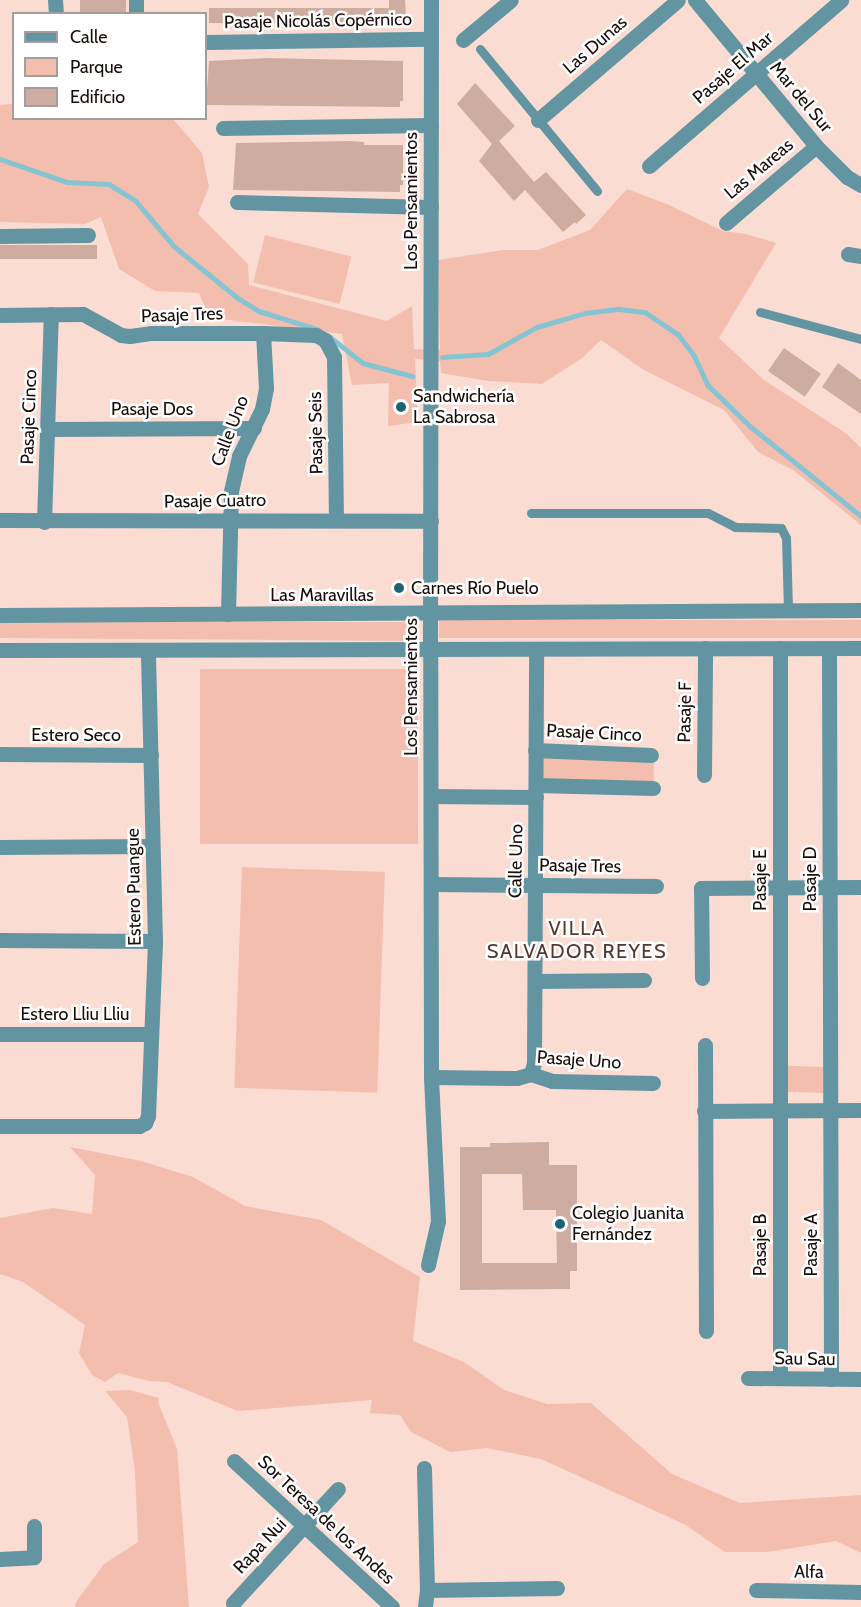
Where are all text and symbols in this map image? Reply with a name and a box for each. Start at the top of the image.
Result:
street label: Pasaje Nicolás Copérnico [224,9,412,33]
street label: Las Dunas [559,11,631,79]
legend [12,12,207,120]
text: Calle [70,26,107,48]
street label: Pasaje El Mar [689,27,777,109]
text: Parque [70,56,123,78]
street label: Mar del Sur [765,57,837,137]
text: Edificio [70,86,125,108]
street label: Los Pensamientos [400,132,422,270]
street label: Las Mareas [720,134,798,204]
street label: Pasaje Tres [141,303,223,327]
street label: Pasaje Cinco [17,369,41,465]
place label: Sandwichería La Sabrosa [413,386,514,428]
street label: Pasaje Seis [304,391,328,475]
street label: Calle Uno [207,393,253,469]
street label: Pasaje Dos [111,398,193,420]
marker: Sandwichería La Sabrosa [394,400,408,414]
street label: Pasaje Cuatro [164,489,266,513]
place label: Carnes Río Puelo [411,577,539,599]
marker: Carnes Río Puelo [392,581,406,595]
street label: Las Maravillas [270,584,374,606]
street label: Los Pensamientos [400,618,422,756]
street label: Pasaje F [674,681,696,743]
street label: Pasaje Cinco [546,720,642,746]
street label: Estero Seco [31,724,121,746]
street label: Calle Uno [505,824,527,898]
street label: Estero Puangue [122,828,146,946]
street label: Pasaje D [799,847,821,911]
street label: Pasaje E [749,849,771,911]
street label: Pasaje Tres [539,854,621,878]
district label: VILLA SALVADOR REYES [487,917,667,964]
street label: Estero Lliu Lliu [20,1003,130,1025]
street label: Pasaje Uno [536,1046,622,1074]
place label: Colegio Juanita Fernández [572,1203,684,1246]
street label: Pasaje B [749,1214,771,1276]
street label: Pasaje A [800,1214,822,1276]
marker: Colegio Juanita Fernández [553,1217,567,1231]
street label: Sau Sau [774,1348,836,1370]
street label: Sor Teresa de los Andes [253,1451,399,1589]
street label: Rapa Nui [229,1514,291,1578]
street label: Alfa [794,1561,824,1583]

